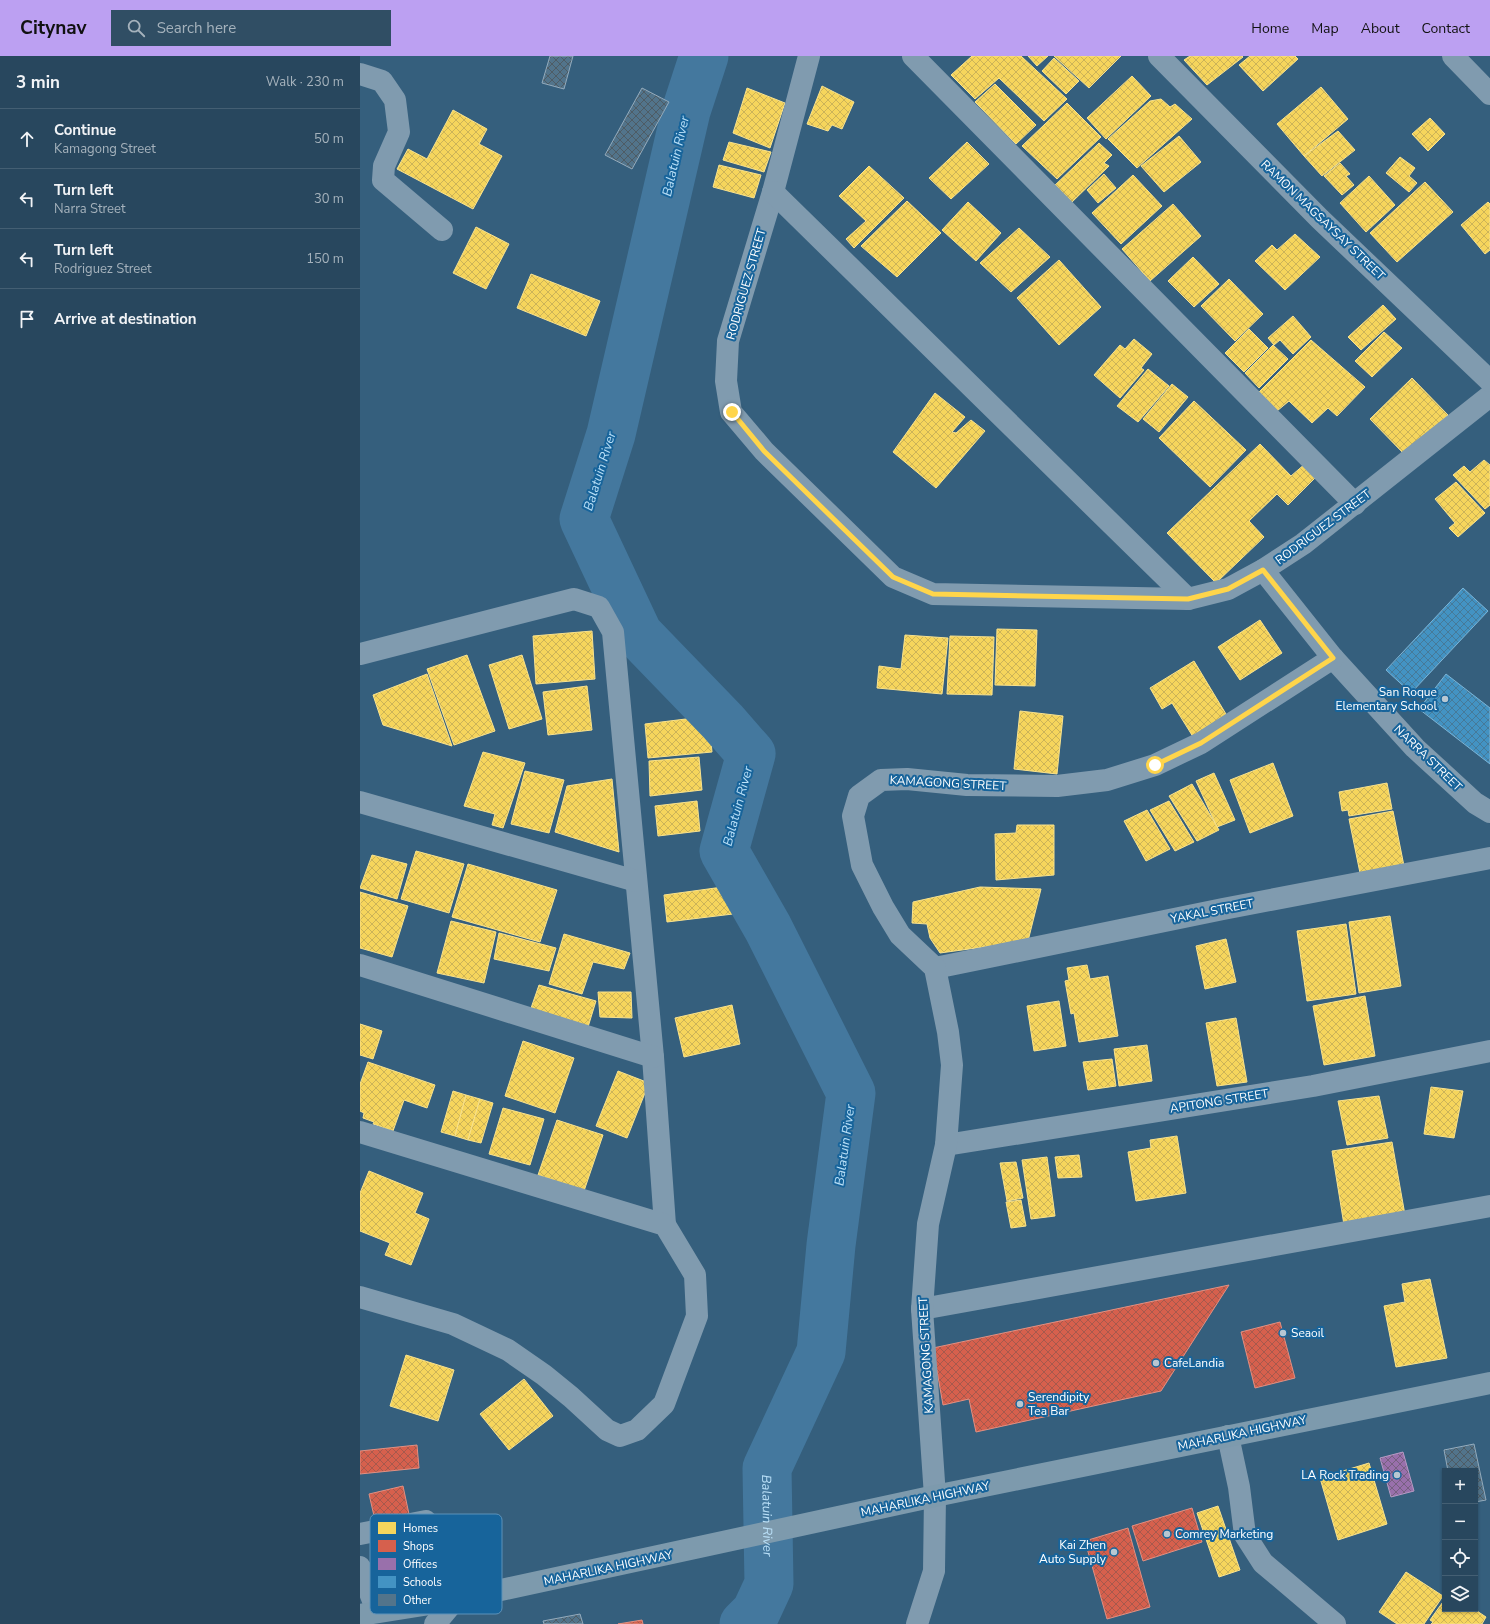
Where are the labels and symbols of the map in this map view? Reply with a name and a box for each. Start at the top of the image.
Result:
water label: Balatuin River [658,114,694,198]
street label: RAMON MAGSAYSAY STREET [1257,156,1389,284]
street label: RODRIGUEZ STREET [722,226,770,342]
route end [723,403,741,421]
water label: Balatuin River [579,429,621,513]
street label: RODRIGUEZ STREET [1272,485,1374,568]
place label: San Roque Elementary School [1336,684,1437,714]
marker: San Roque Elementary School [1440,694,1450,704]
street label: NARRA STREET [1390,721,1466,795]
route start [1146,756,1164,774]
water label: Balatuin River [719,764,757,848]
street label: KAMAGONG STREET [889,772,1008,794]
street label: YAKAL STREET [1168,895,1256,927]
street label: APITONG STREET [1169,1085,1270,1117]
water label: Balatuin River [830,1103,860,1187]
street label: KAMAGONG STREET [915,1295,937,1414]
place label: Seaoil [1291,1325,1325,1341]
marker: Seaoil [1278,1328,1288,1338]
place label: CafeLandia [1164,1355,1224,1371]
marker: CafeLandia [1151,1358,1161,1368]
place label: Serendipity Tea Bar [1028,1389,1090,1419]
marker: Serendipity Tea Bar [1015,1399,1025,1409]
street label: MAHARLIKA HIGHWAY [1176,1411,1309,1454]
place label: LA Rock Trading [1301,1467,1389,1483]
marker: LA Rock Trading [1392,1470,1402,1480]
water label: Balatuin River [757,1475,777,1557]
street label: MAHARLIKA HIGHWAY [859,1477,992,1520]
legend [370,1514,502,1614]
text: Homes [403,1521,438,1536]
place label: Comrey Marketing [1175,1526,1273,1542]
marker: Comrey Marketing [1162,1529,1172,1539]
place label: Kai Zhen Auto Supply [1039,1537,1107,1567]
text: Shops [403,1539,434,1554]
street label: MAHARLIKA HIGHWAY [542,1546,675,1589]
marker: Kai Zhen Auto Supply [1109,1547,1119,1557]
text: Offices [403,1557,437,1572]
text: Schools [403,1575,442,1590]
text: Other [403,1593,431,1608]

